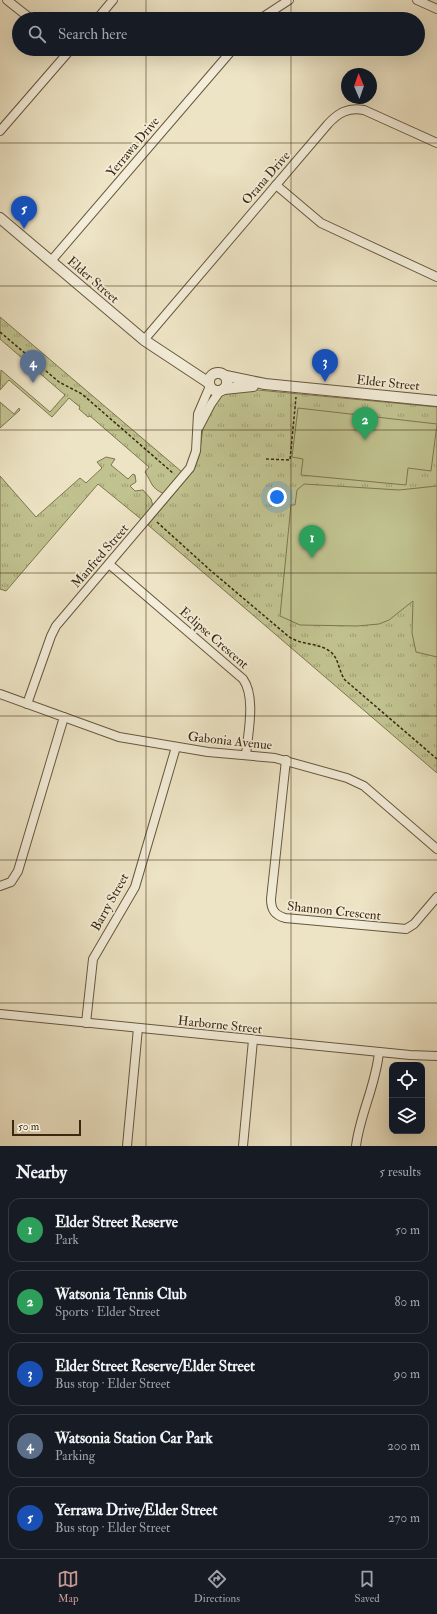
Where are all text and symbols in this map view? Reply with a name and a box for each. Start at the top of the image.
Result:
search box [12,12,425,56]
icon: search [26,23,48,45]
text: Search here [58,25,127,44]
north arrow [341,68,377,104]
street label: Yerrawa Drive [103,113,163,180]
street label: Orana Drive [239,148,294,208]
pin: 5 [11,196,37,229]
street label: Elder Street [64,253,122,307]
pin: 3 [312,349,338,382]
pin: 4 [20,350,46,383]
street label: Elder Street [356,372,420,394]
pin: 2 [352,407,378,440]
your location [267,487,287,507]
street label: Manfred Street [68,521,132,591]
pin: 1 [299,525,325,558]
street label: Eclipse Crescent [176,604,252,673]
street label: Gabonia Avenue [187,729,274,753]
street label: Barry Street [88,870,133,934]
street label: Shannon Crescent [286,898,382,924]
street label: Harborne Street [177,1013,263,1037]
map controls [389,1062,425,1134]
button: locate [389,1062,425,1098]
button: layers [389,1098,425,1134]
scale bar [12,1118,81,1137]
text: 50 m [18,1120,39,1133]
text: Nearby [16,1162,67,1183]
text: 5 results [379,1164,421,1180]
text: Elder Street Reserve [55,1213,178,1232]
text: 1 [28,1222,32,1238]
text: 50 m [395,1222,420,1238]
text: Park [55,1232,79,1248]
text: Watsonia Tennis Club [55,1285,187,1304]
text: 2 [27,1294,33,1310]
text: 80 m [394,1294,420,1310]
text: Sports · Elder Street [55,1304,160,1320]
text: Elder Street Reserve/Elder Street [55,1357,255,1376]
text: 3 [28,1366,33,1382]
text: 90 m [394,1366,420,1382]
text: Bus stop · Elder Street [55,1376,170,1392]
text: Watsonia Station Car Park [55,1429,213,1448]
text: 4 [26,1438,34,1454]
text: 200 m [387,1438,420,1454]
text: Parking [55,1448,95,1464]
text: Yerrawa Drive/Elder Street [55,1501,217,1520]
text: 5 [27,1510,33,1526]
text: 270 m [388,1510,420,1526]
text: Bus stop · Elder Street [55,1520,170,1536]
tab: Map [57,1568,79,1605]
tab: Directions [194,1568,240,1605]
tab: Saved [355,1568,380,1605]

